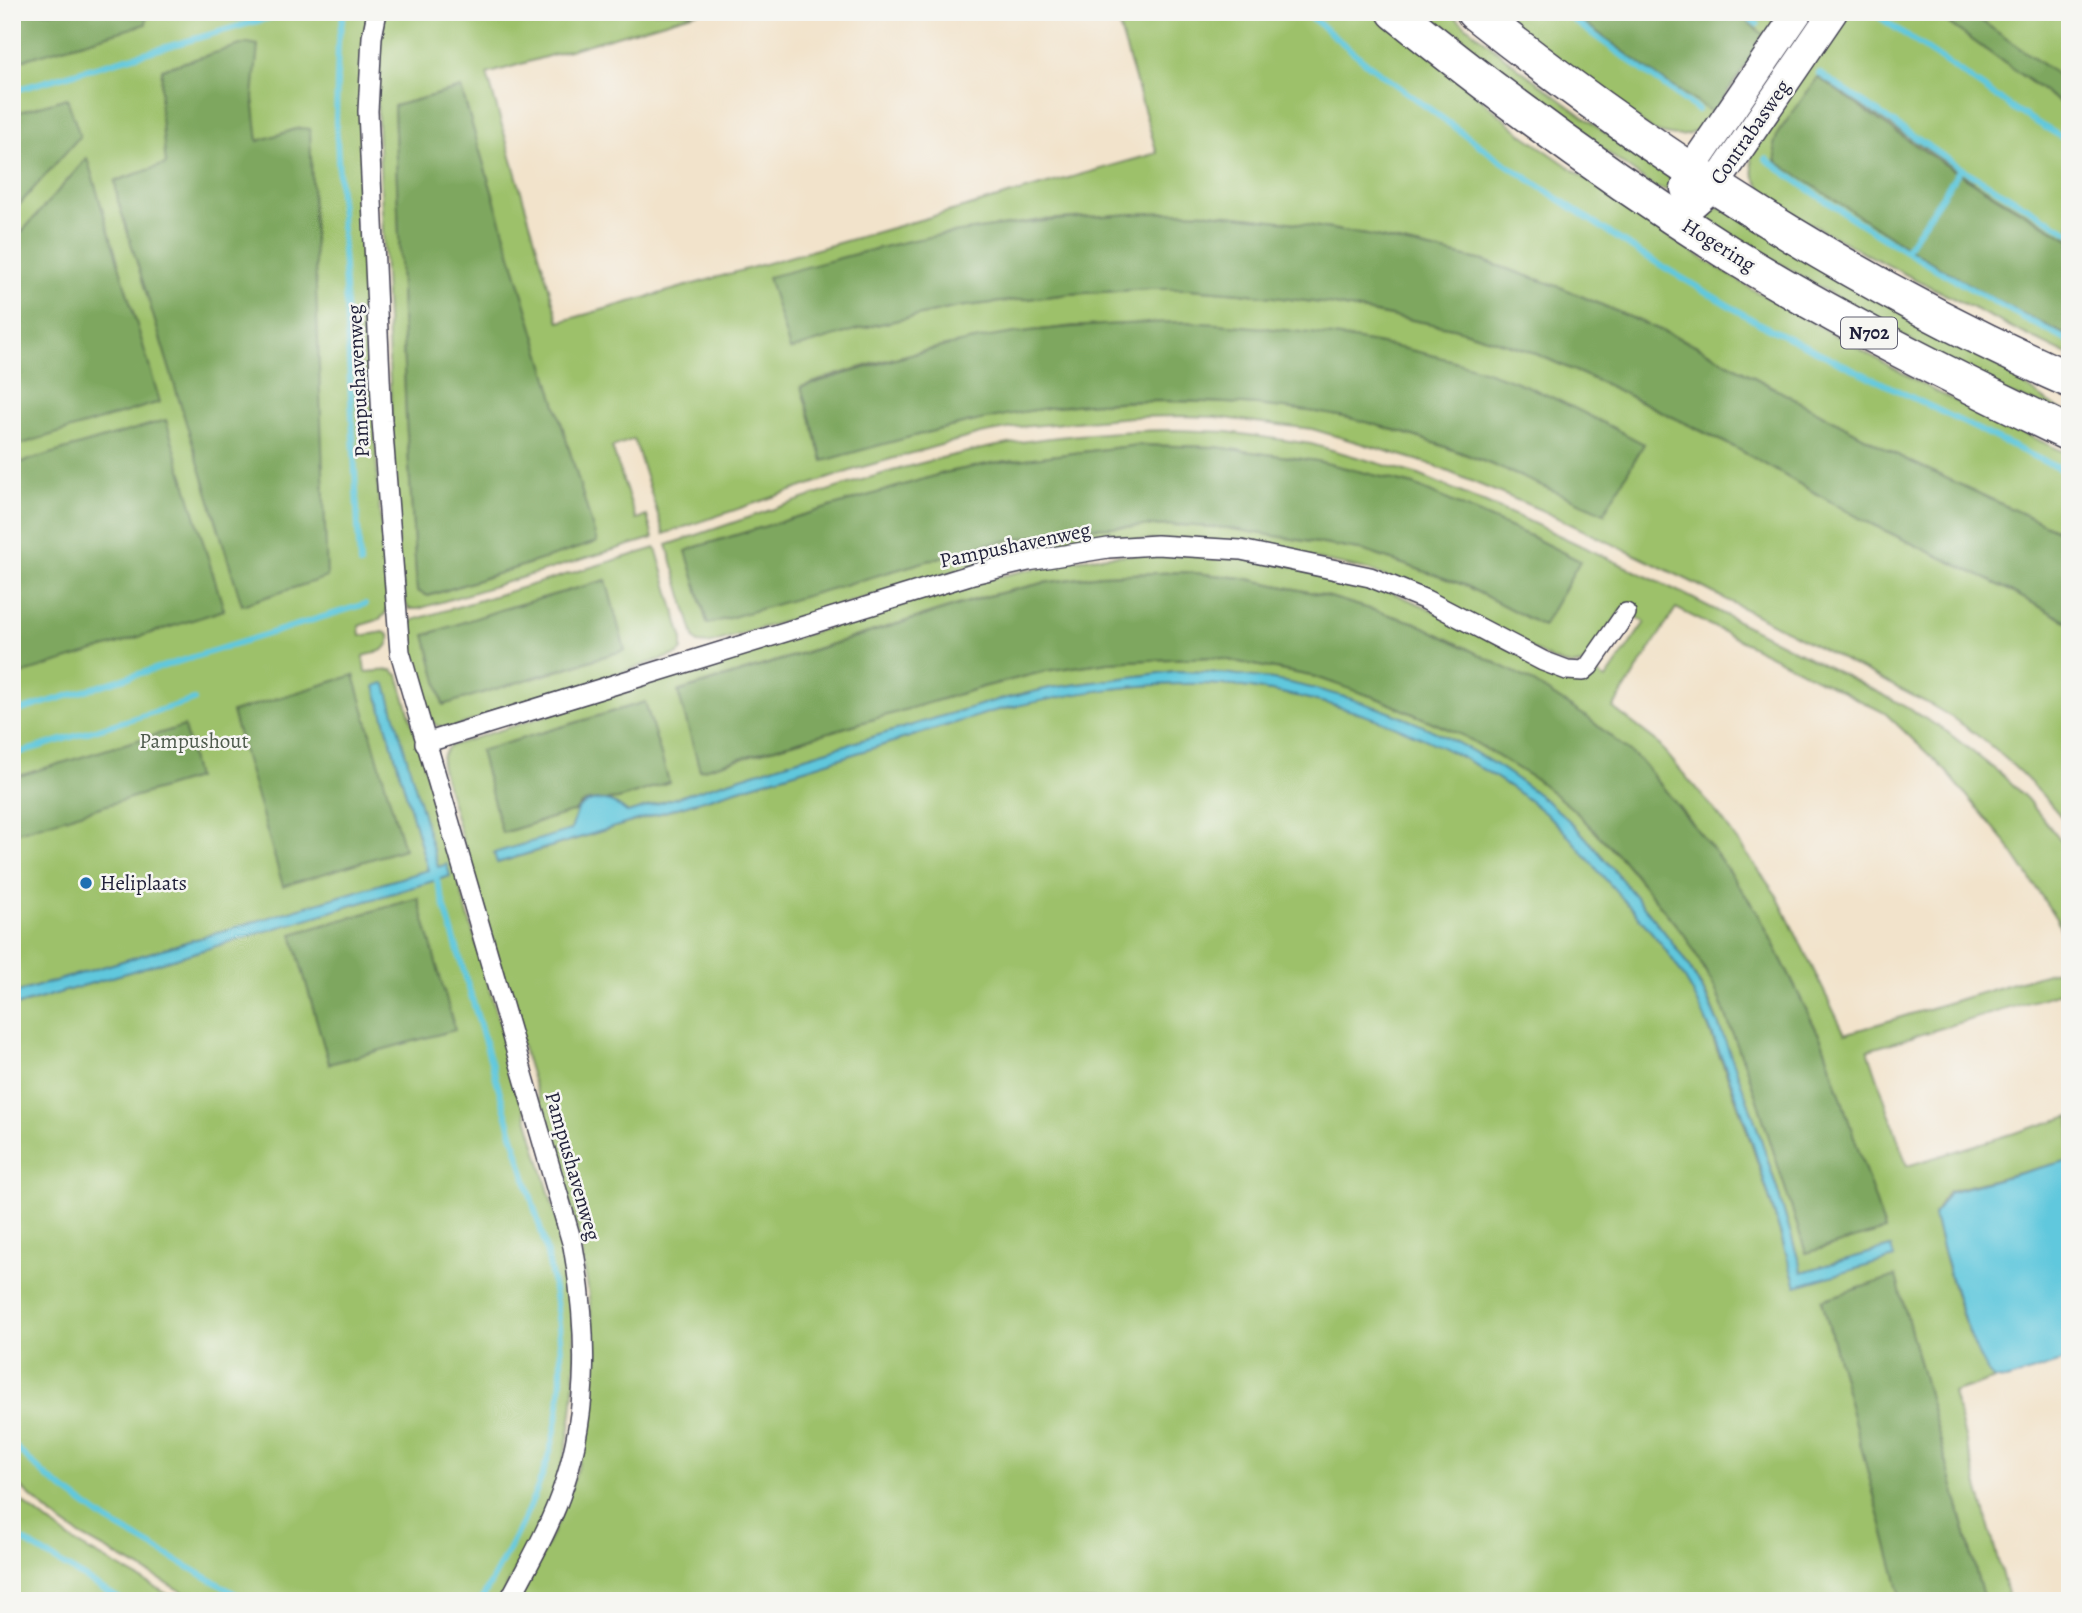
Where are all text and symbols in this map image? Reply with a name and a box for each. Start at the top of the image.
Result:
street label: Contrabasweg [1703,73,1797,190]
street label: Hogering [1677,211,1762,279]
street label: Pampushavenweg [340,303,376,458]
road number: N702 [1841,318,1897,348]
street label: Pampushavenweg [937,515,1094,575]
park label: Pampushout [139,727,249,755]
place label: Heliplaats [100,869,187,897]
marker: Heliplaats [78,875,94,891]
street label: Pampushavenweg [538,1088,608,1244]

